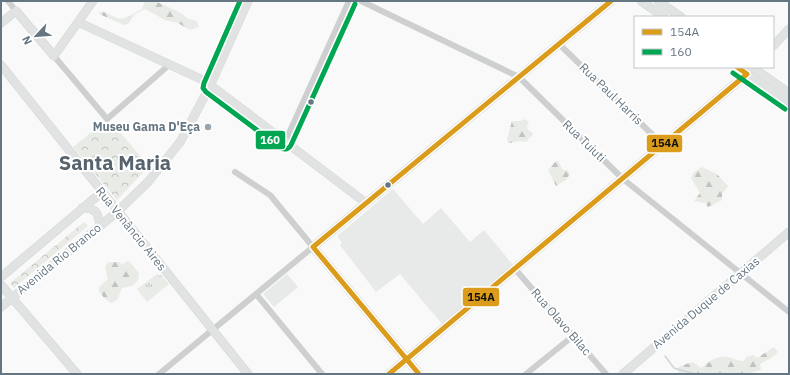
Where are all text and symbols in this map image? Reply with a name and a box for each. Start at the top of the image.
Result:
north arrow [16,16,56,56]
legend [634,16,774,68]
text: 154A [670,24,700,39]
text: N [19,34,35,47]
text: 160 [670,44,692,59]
street label: Rua Paul Harris [576,59,646,128]
unlabelled marker [306,97,316,107]
street label: Rua Tuiuti [560,117,609,165]
place label: Museu Gama D'Eça [93,119,200,134]
marker: Museu Gama D'Eça [203,122,213,132]
line badge: 160 [255,130,286,150]
text: 160 [260,133,280,147]
line badge: 154A [646,134,683,153]
text: 154A [651,136,679,150]
district label: Santa Maria [59,149,171,176]
unlabelled marker [383,180,393,190]
street label: Rua Venâncio Aires [93,184,170,274]
street label: Avenida Rio Branco [13,220,104,297]
street label: Avenida Duque de Caxias [649,253,763,352]
street label: Rua Olavo Bilac [528,285,594,358]
line badge: 154A [462,287,500,307]
text: 154A [467,290,495,304]

